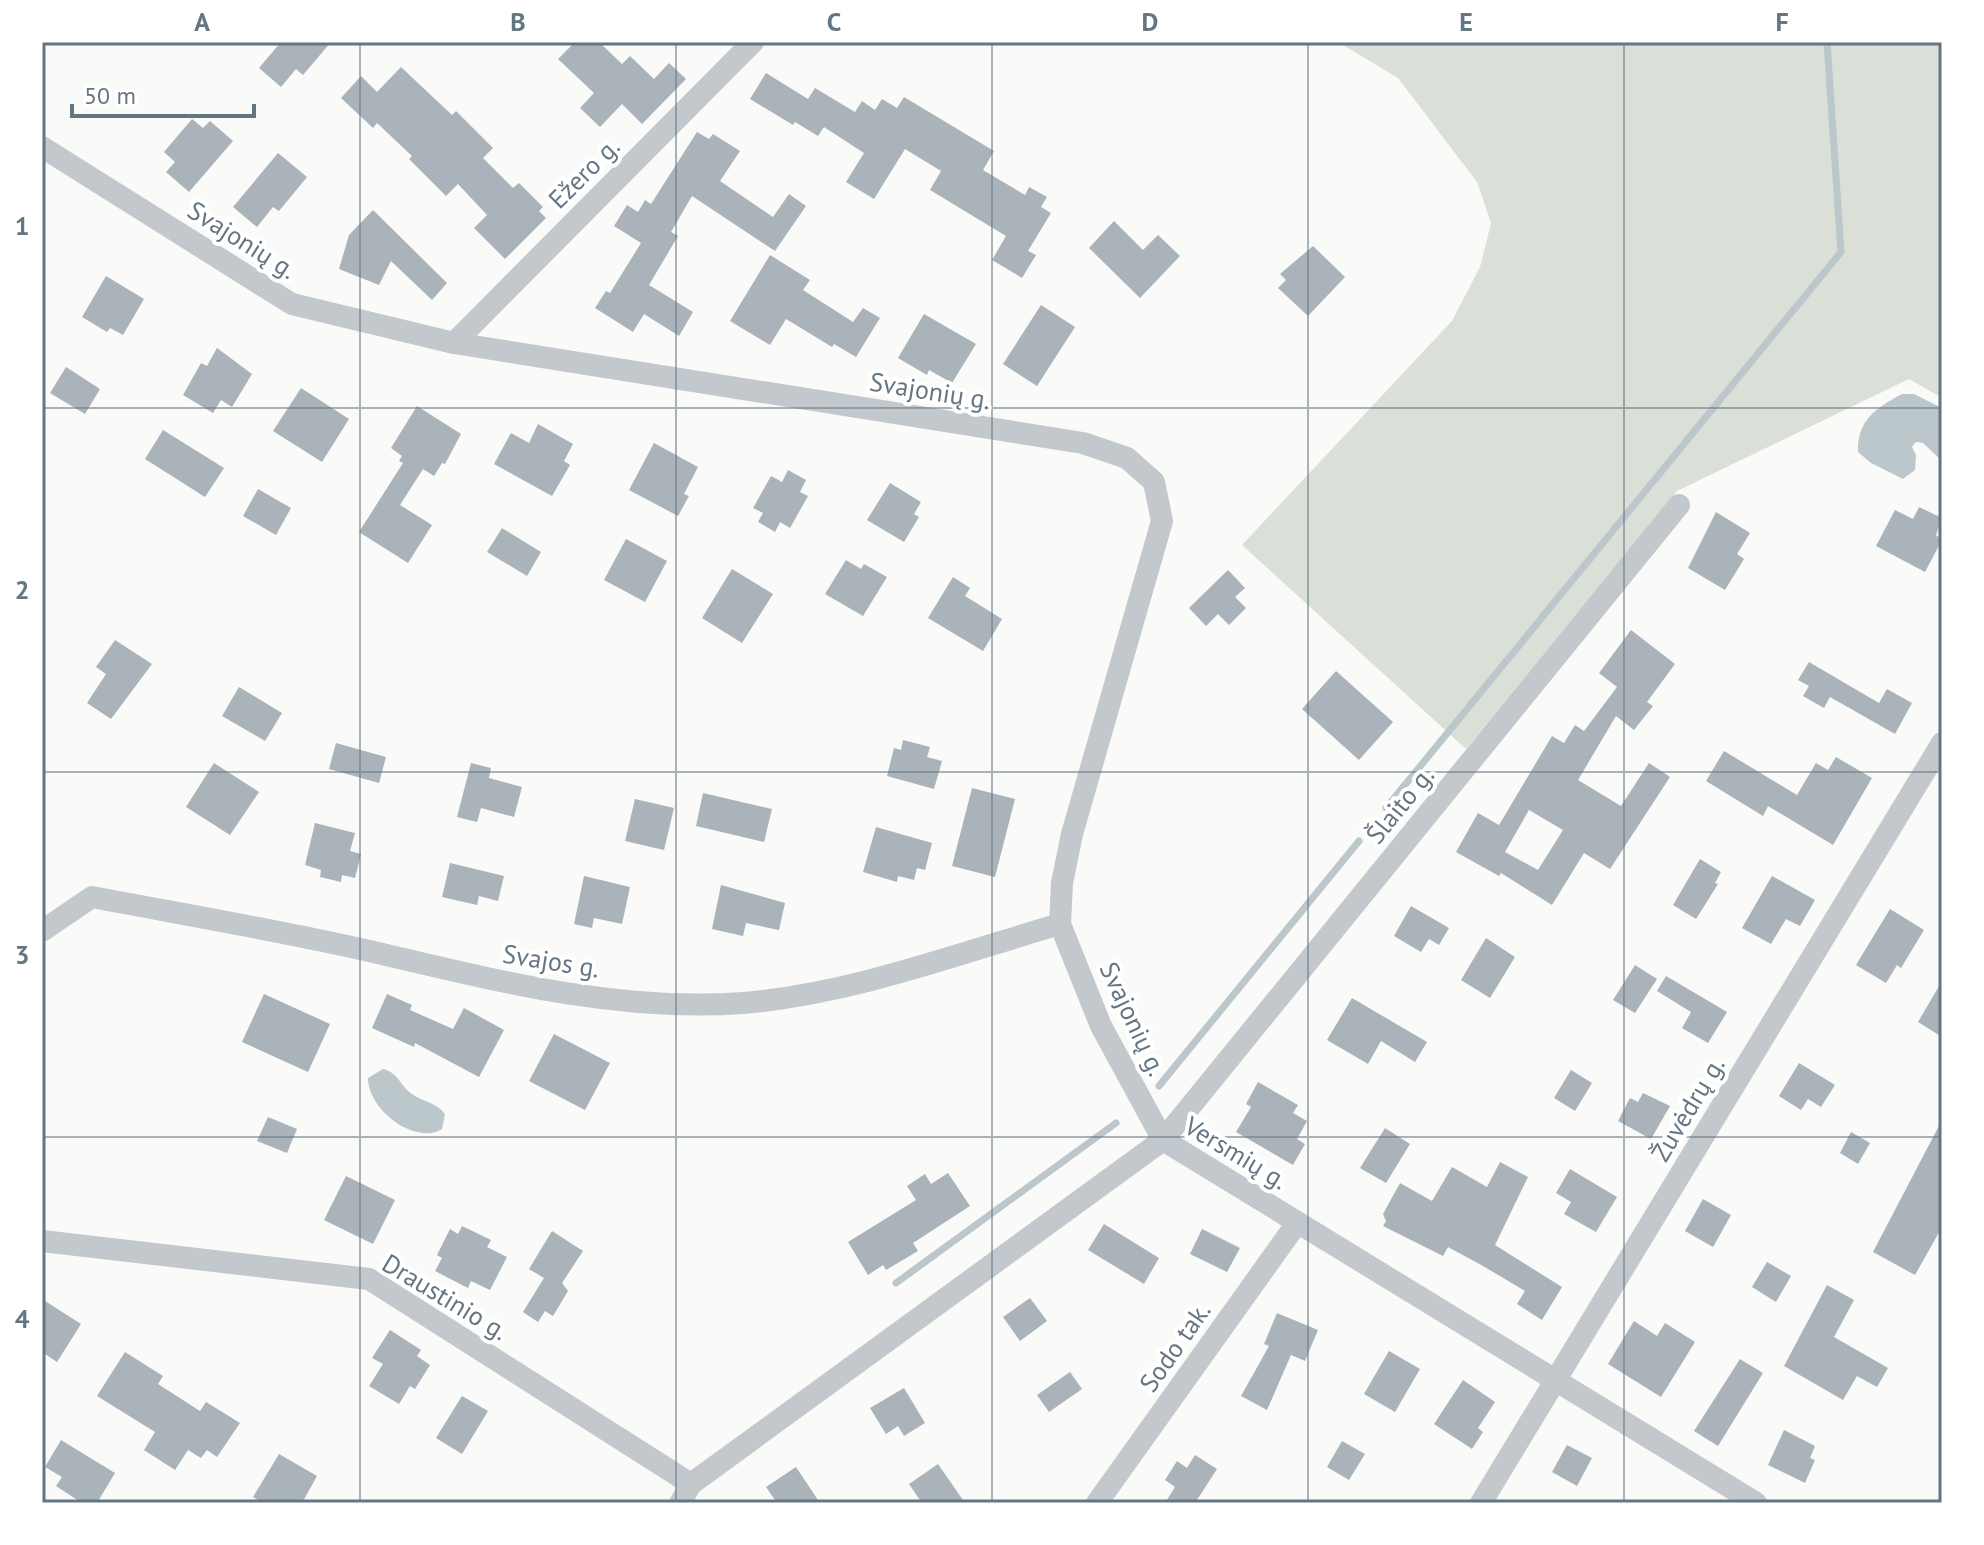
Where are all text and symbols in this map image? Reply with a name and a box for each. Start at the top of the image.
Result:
text: A [194,5,210,38]
text: B [510,5,526,38]
text: C [827,5,841,38]
text: D [1142,5,1158,38]
text: E [1459,5,1473,38]
text: F [1775,5,1789,38]
scale bar [72,68,254,118]
text: 50 m [84,80,136,111]
street label: Ežero g. [541,130,626,215]
street label: Svajonių g. [182,193,303,286]
text: 1 [15,209,29,242]
street label: Svajonių g. [867,365,993,416]
text: 2 [15,573,29,606]
street label: Šlaito g. [1358,759,1441,850]
street label: Svajos g. [500,937,602,984]
text: 3 [15,938,29,971]
street label: Svajonių g. [1093,957,1174,1081]
street label: Žuvėdrų g. [1643,1050,1732,1167]
street label: Versmių g. [1178,1108,1294,1196]
street label: Draustinio g. [376,1246,514,1347]
street label: Sodo tak. [1132,1295,1217,1398]
text: 4 [15,1302,30,1335]

